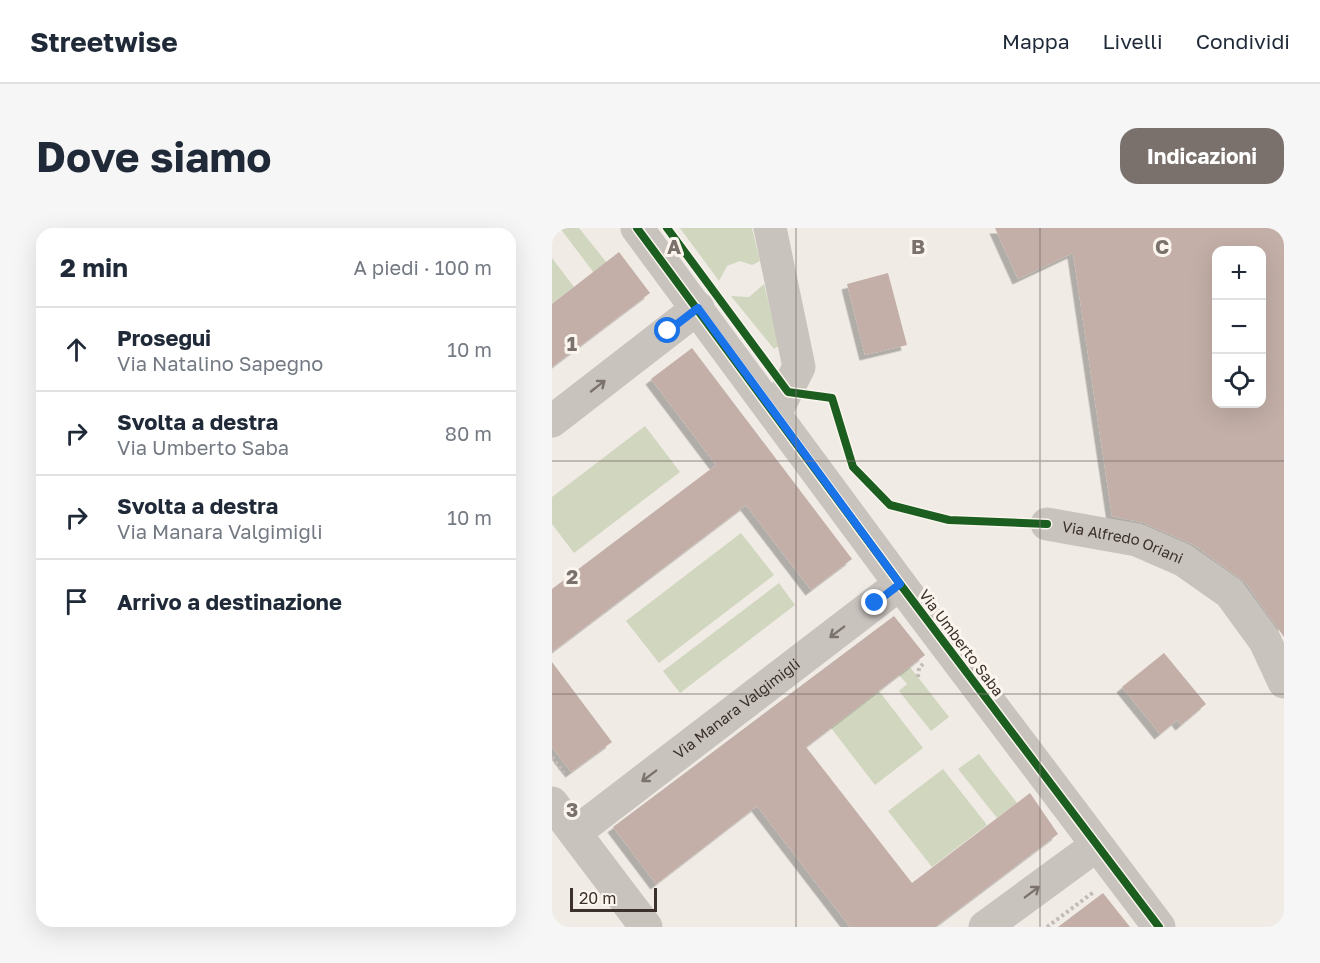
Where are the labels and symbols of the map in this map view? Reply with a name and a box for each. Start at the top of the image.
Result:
text: A [667,234,681,258]
text: B [911,234,925,258]
text: C [1155,234,1169,258]
route start [654,317,680,343]
text: 1 [567,331,577,355]
one-way arrow [590,379,606,392]
street label: Via Alfredo Oriani [1061,517,1186,567]
text: 2 [566,564,578,588]
street label: Via Umberto Saba [916,585,1008,699]
route end [861,589,887,615]
one-way arrow [830,626,846,639]
street label: Via Manara Valgimigli [670,654,803,762]
one-way arrow [641,770,657,783]
text: 3 [566,797,578,821]
scale bar [570,885,657,912]
one-way arrow [1024,886,1040,898]

